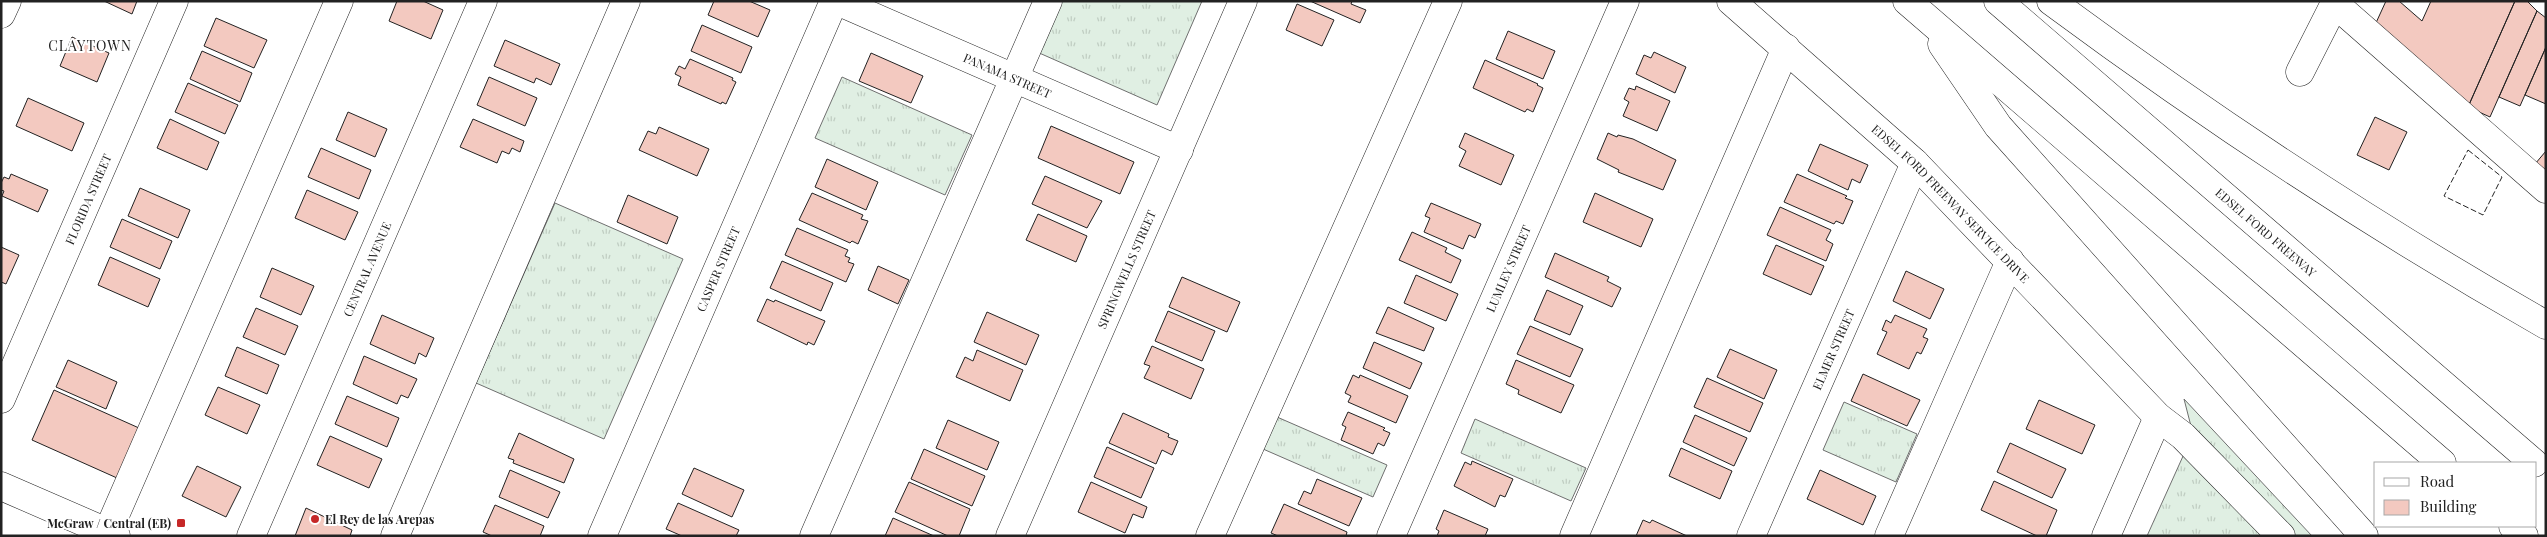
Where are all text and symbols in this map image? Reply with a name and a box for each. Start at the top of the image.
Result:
district label: CLAYTOWN [48,36,132,55]
street label: PANAMA STREET [961,49,1054,102]
street label: EDSEL FORD FREEWAY SERVICE DRIVE [1868,121,2033,286]
street label: FLORIDA STREET [61,151,115,247]
street label: EDSEL FORD FREEWAY [2212,184,2321,281]
street label: SPRINGWELLS STREET [1093,207,1159,331]
street label: CENTRAL AVENUE [339,219,394,319]
street label: LUMLEY STREET [1482,222,1534,315]
street label: CASPER STREET [692,224,743,314]
street label: ELMER STREET [1808,306,1858,392]
legend [2374,462,2537,527]
text: Road [2420,471,2454,491]
text: Building [2420,496,2477,516]
place label: El Rey de las Arepas [325,511,435,527]
marker: El Rey de las Arepas [309,513,321,525]
place label: McGraw / Central (EB) [47,515,171,531]
marker: McGraw / Central (EB) [175,517,187,529]

